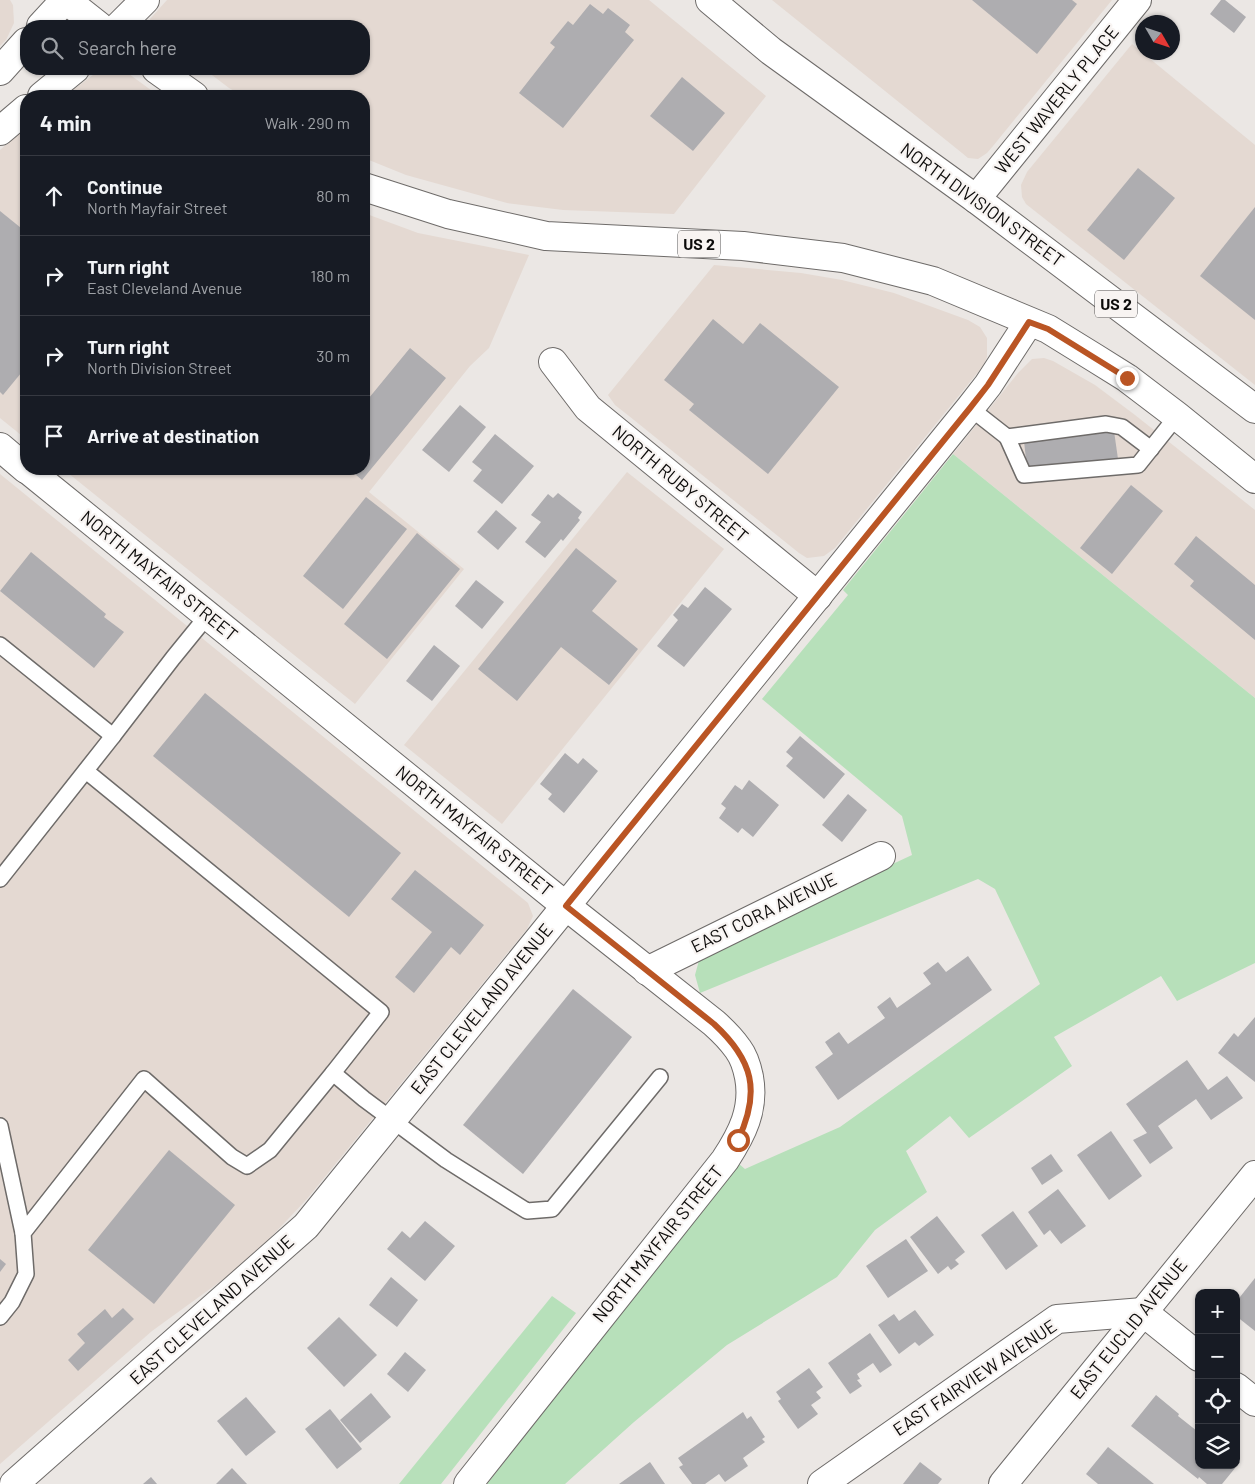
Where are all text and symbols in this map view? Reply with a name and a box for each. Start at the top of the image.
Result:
north arrow [1135,15,1180,60]
search box [20,20,370,75]
street label: WEST WAVERLY PLACE [990,21,1123,178]
icon: search [38,34,66,62]
text: Search here [78,36,177,59]
text: 4 min [40,110,91,135]
text: Walk · 290 m [265,113,350,132]
street label: NORTH DIVISION STREET [897,138,1069,271]
text: Continue [87,175,163,198]
icon: ahead [40,182,68,210]
text: 80 m [316,186,350,205]
text: North Mayfair Street [87,198,228,217]
road number: US 2 [678,230,720,258]
text: Turn right [87,255,169,278]
icon: right [40,262,68,290]
text: 180 m [311,266,350,285]
text: East Cleveland Avenue [87,278,242,297]
road number: US 2 [1095,290,1137,318]
text: Turn right [87,335,169,358]
icon: right [40,342,68,370]
text: 30 m [316,346,350,365]
text: North Division Street [87,358,232,377]
route end [1116,367,1139,390]
street label: NORTH RUBY STREET [608,420,753,547]
icon: arrive [40,422,68,450]
text: Arrive at destination [87,424,259,447]
street label: NORTH MAYFAIR STREET [77,505,242,645]
street label: NORTH MAYFAIR STREET [392,760,557,900]
street label: EAST CORA AVENUE [687,867,840,957]
street label: EAST CLEVELAND AVENUE [406,919,557,1098]
route start [727,1129,750,1152]
street label: NORTH MAYFAIR STREET [587,1161,727,1326]
street label: EAST CLEVELAND AVENUE [125,1230,298,1389]
street label: EAST EUCLID AVENUE [1065,1254,1192,1403]
map controls [1195,1289,1240,1469]
button: + [1195,1289,1240,1334]
street label: EAST FAIRVIEW AVENUE [888,1314,1060,1440]
button: − [1195,1334,1240,1379]
button: locate [1195,1379,1240,1424]
button: layers [1195,1424,1240,1469]

